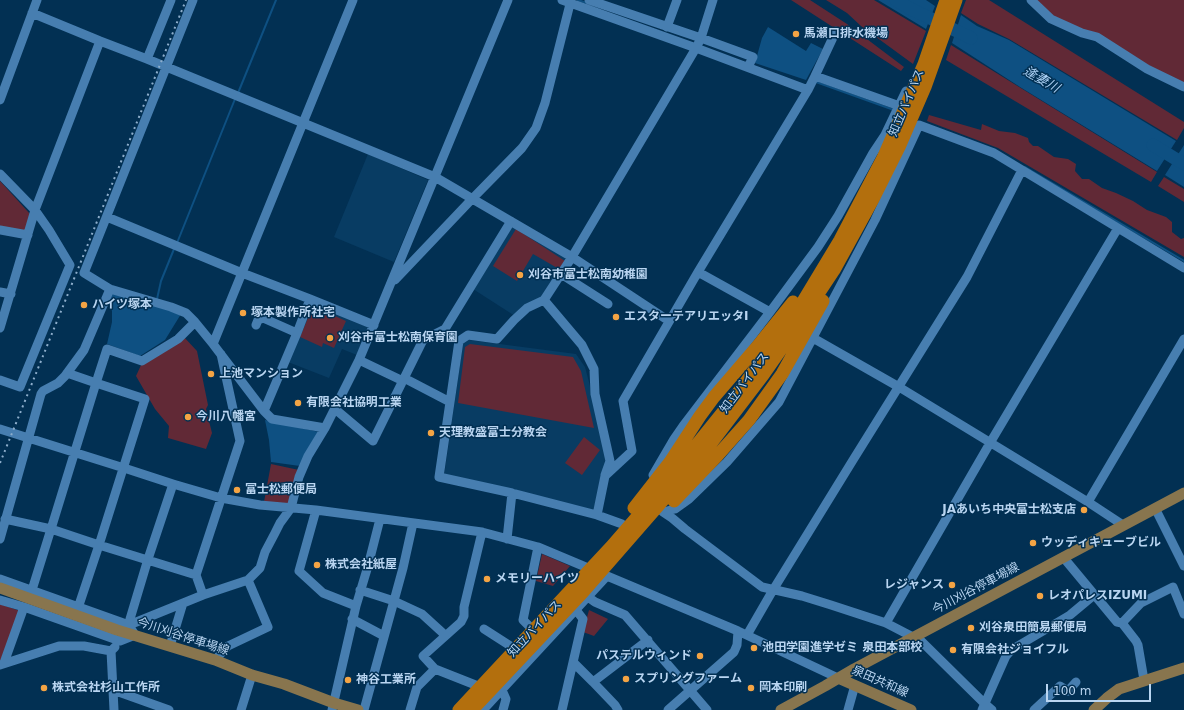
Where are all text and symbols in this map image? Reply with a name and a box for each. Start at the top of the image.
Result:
place label: 馬瀬口排水機場 [804,27,888,41]
marker: 馬瀬口排水機場 [791,29,801,39]
water label: 逢妻川 [1020,63,1062,97]
street label: 知立バイパス [886,67,928,139]
place label: 刈谷市富士松南幼稚園 [528,268,648,282]
marker: 刈谷市富士松南幼稚園 [515,270,525,280]
place label: ハイツ塚本 [92,298,152,312]
marker: ハイツ塚本 [79,300,89,310]
place label: 塚本製作所社宅 [251,306,335,320]
marker: 塚本製作所社宅 [238,308,248,318]
place label: エスターテアリエッタⅠ [624,310,748,324]
marker: エスターテアリエッタⅠ [611,312,621,322]
place label: 刈谷市富士松南保育園 [338,331,458,345]
marker: 刈谷市富士松南保育園 [325,333,335,343]
street label: 知立バイパス [718,350,772,416]
place label: 上池マンション [219,367,303,381]
marker: 上池マンション [206,369,216,379]
place label: 有限会社協明工業 [306,396,402,410]
marker: 有限会社協明工業 [293,398,303,408]
place label: 今川八幡宮 [196,410,256,424]
marker: 今川八幡宮 [183,412,193,422]
place label: 天理教盛富士分教会 [439,426,547,440]
marker: 天理教盛富士分教会 [426,428,436,438]
place label: 富士松郵便局 [245,483,317,497]
marker: 富士松郵便局 [232,485,242,495]
place label: JAあいち中央富士松支店 [942,503,1076,517]
marker: JAあいち中央富士松支店 [1079,505,1089,515]
place label: ウッディキューブビル [1041,536,1161,550]
marker: ウッディキューブビル [1028,538,1038,548]
place label: 株式会社紙屋 [325,558,397,572]
marker: 株式会社紙屋 [312,560,322,570]
street label: 今川刈谷停車場線 [930,560,1022,618]
place label: メモリーハイツ [495,572,579,586]
marker: メモリーハイツ [482,574,492,584]
place label: レジャンス [884,578,944,592]
marker: レジャンス [947,580,957,590]
place label: レオパレスIZUMI [1048,589,1147,603]
marker: レオパレスIZUMI [1035,591,1045,601]
street label: 知立バイパス [505,598,565,660]
street label: 今川刈谷停車場線 [135,615,231,659]
place label: 刈谷泉田簡易郵便局 [979,621,1087,635]
marker: 刈谷泉田簡易郵便局 [966,623,976,633]
place label: 池田学園進学ゼミ 泉田本部校 [762,641,922,655]
marker: 池田学園進学ゼミ 泉田本部校 [749,643,759,653]
place label: 有限会社ジョイフル [961,643,1069,657]
marker: 有限会社ジョイフル [948,645,958,655]
place label: パステルウィンド [596,649,692,663]
marker: パステルウィンド [695,651,705,661]
street label: 泉田共和線 [850,663,910,701]
place label: スプリングファーム [634,672,742,686]
place label: 神谷工業所 [356,673,416,687]
marker: スプリングファーム [621,674,631,684]
marker: 神谷工業所 [343,675,353,685]
scale bar [1048,676,1153,702]
place label: 株式会社杉山工作所 [52,681,160,695]
place label: 岡本印刷 [759,681,807,695]
marker: 株式会社杉山工作所 [39,683,49,693]
marker: 岡本印刷 [746,683,756,693]
text: 100 m [1053,684,1091,698]

